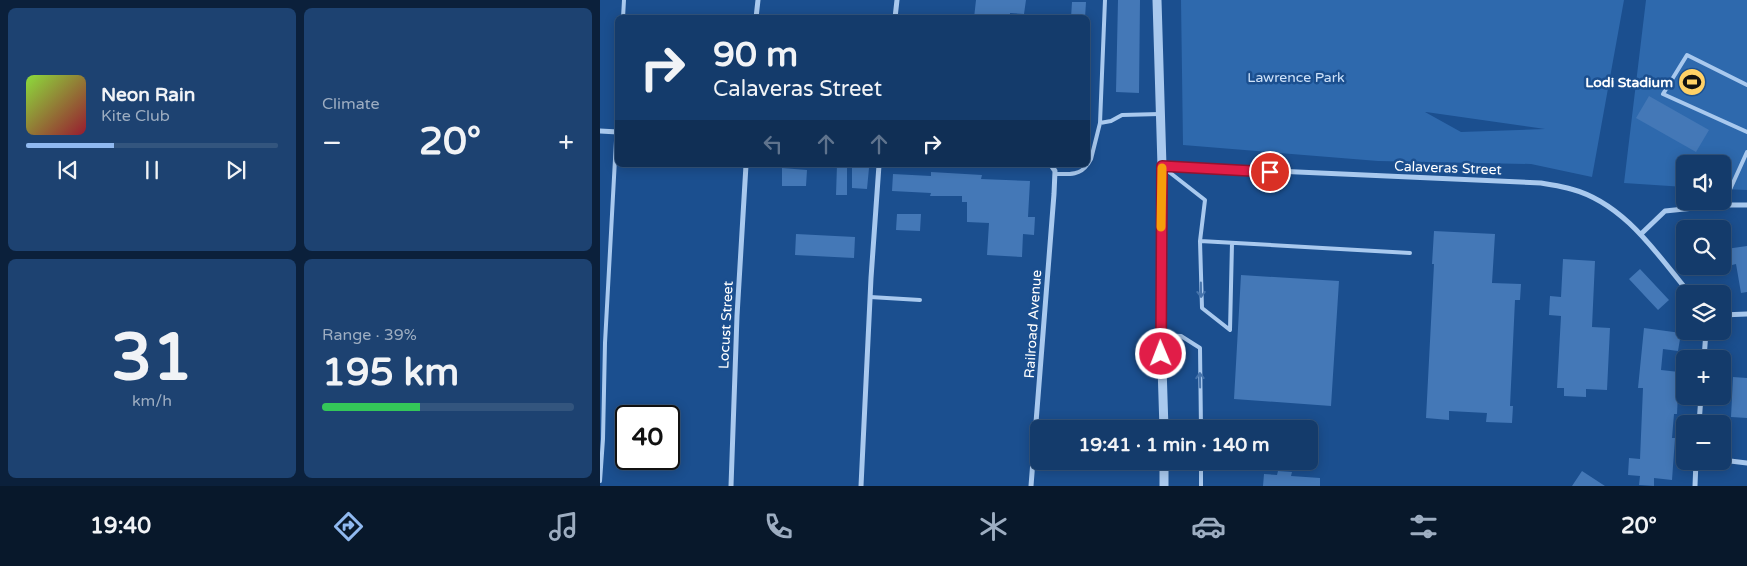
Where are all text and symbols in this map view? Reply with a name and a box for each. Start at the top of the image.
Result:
text: 90 m [713,34,798,76]
icon: right [630,35,695,100]
sports icon: Lodi Stadium [1677,67,1707,97]
park label: Lawrence Park [1247,69,1345,86]
place label: Lodi Stadium [1585,74,1673,91]
text: Calaveras Street [713,76,882,102]
text: Neon Rain [101,84,195,106]
text: Climate [322,94,380,114]
text: Kite Club [101,106,170,126]
text: 20° [419,119,481,165]
text: − [322,126,342,160]
text: + [558,126,574,160]
icon: left [759,130,787,158]
icon: ahead [812,130,840,158]
icon: ahead [865,130,893,158]
icon: right [918,130,946,158]
pin [1249,151,1291,193]
map controls [1676,155,1731,470]
button: sound [1676,155,1731,210]
icon: previous [54,156,82,184]
icon: pause [138,156,166,184]
icon: next [222,156,250,184]
icon: arrive [1256,158,1284,186]
street label: Calaveras Street [1394,158,1503,178]
button: search [1676,220,1731,275]
street label: Railroad Avenue [1021,269,1045,379]
street label: Locust Street [715,280,737,370]
one-way arrow [1197,282,1206,298]
button: layers [1676,285,1731,340]
text: 31 [111,319,193,398]
text: Range · 39% [322,325,417,345]
position arrow [1134,327,1186,379]
text: 195 km [322,350,459,396]
button: + [1676,350,1731,405]
one-way arrow [1195,372,1205,388]
text: km/h [132,391,172,411]
speed limit sign: 40 [615,405,680,470]
button: − [1676,415,1731,470]
text: 19:41 · 1 min · 140 m [1078,434,1270,456]
icon: directions [331,509,366,544]
icon: music [546,509,581,544]
icon: phone [761,509,796,544]
icon: climate [976,509,1011,544]
icon: car [1191,509,1226,544]
icon: filters [1406,509,1441,544]
text: 19:40 [90,513,151,539]
text: 20° [1621,513,1657,539]

